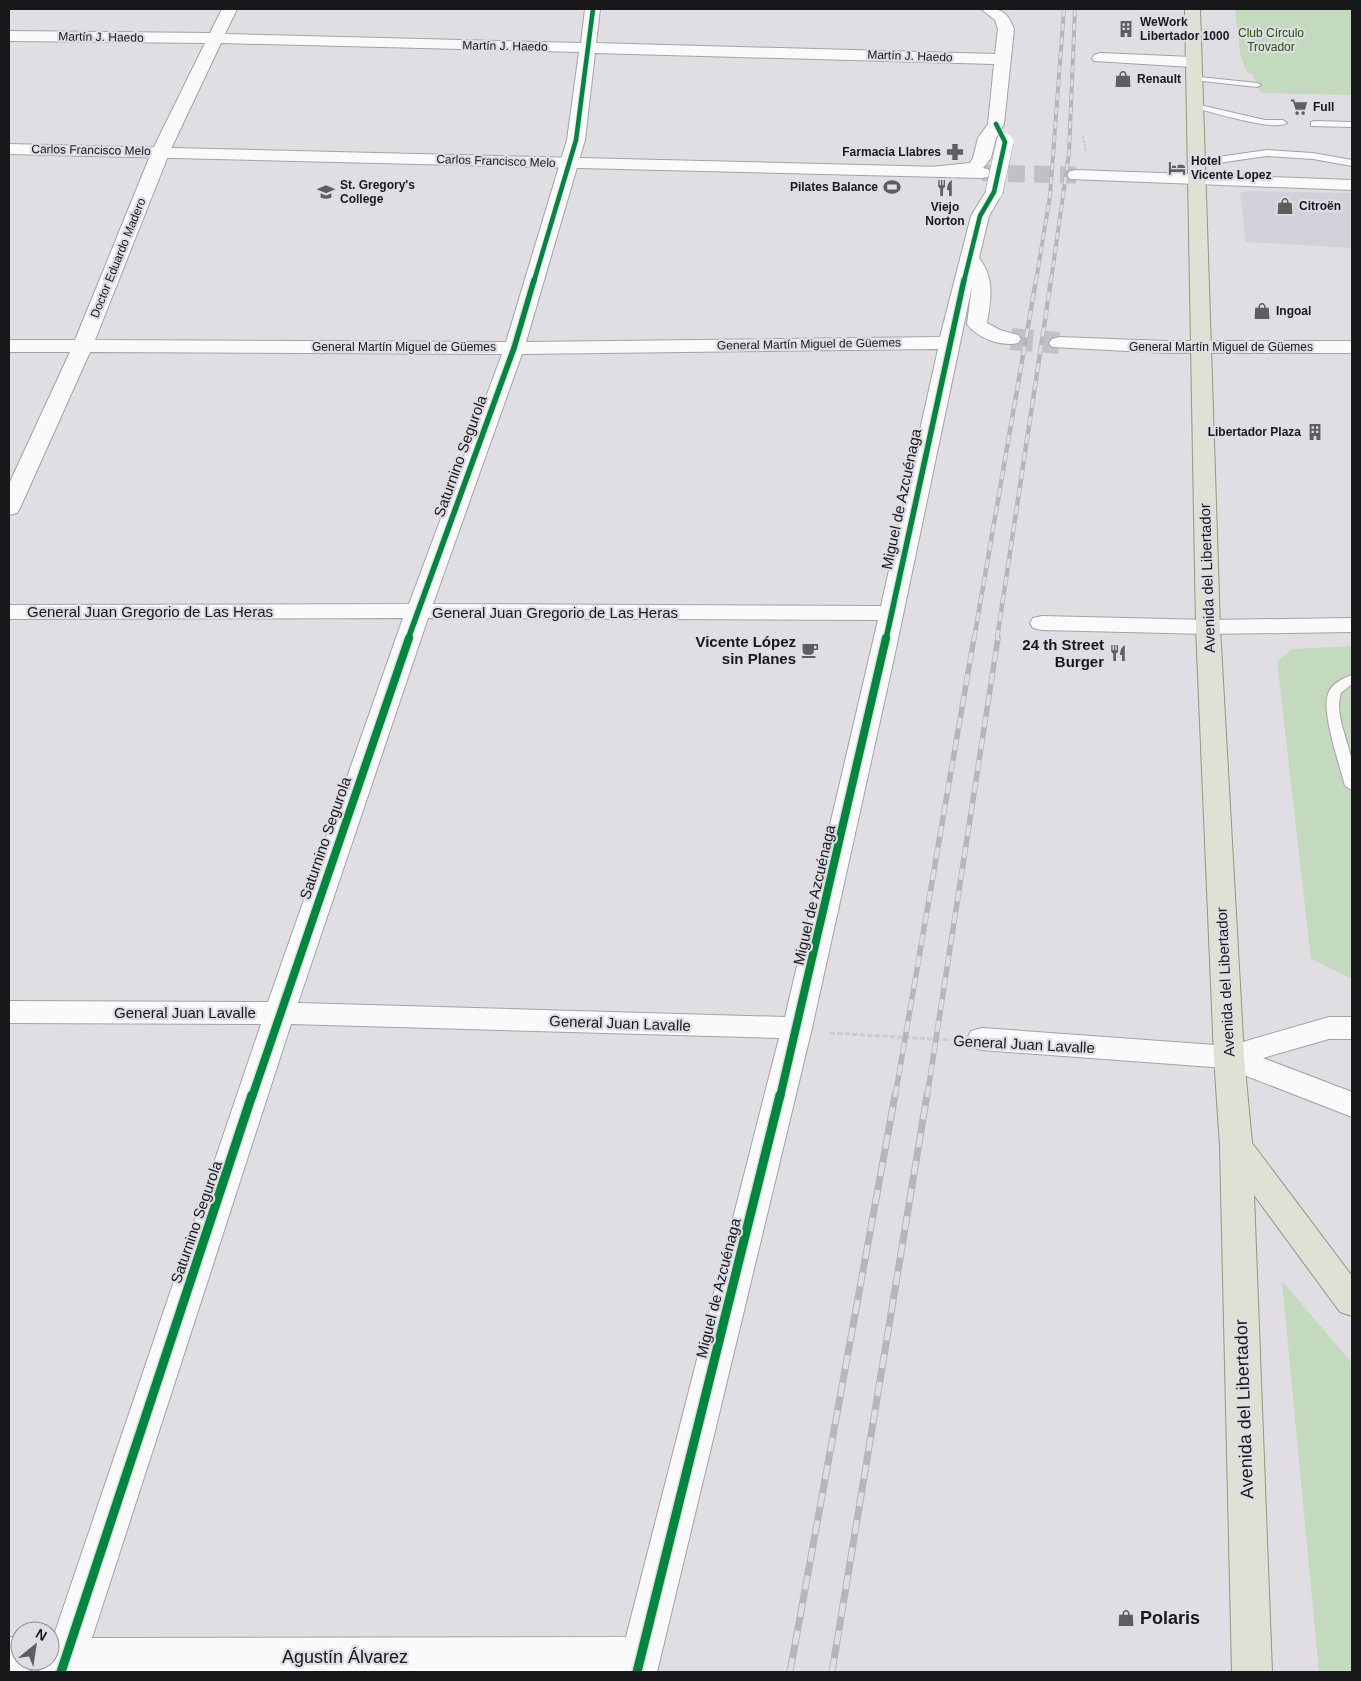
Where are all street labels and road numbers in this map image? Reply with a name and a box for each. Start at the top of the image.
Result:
street label: Martín J. Haedo [58,29,144,45]
street label: Martín J. Haedo [462,38,548,54]
street label: Martín J. Haedo [867,48,953,64]
street label: Carlos Francisco Melo [31,142,151,158]
street label: Carlos Francisco Melo [436,152,556,170]
street label: Doctor Eduardo Madero [88,196,149,320]
street label: General Martín Miguel de Güemes [717,335,901,353]
street label: General Martín Miguel de Güemes [312,340,496,354]
street label: General Martín Miguel de Güemes [1129,340,1313,354]
street label: Saturnino Segurola [430,392,490,519]
street label: Miguel de Azcuénaga [878,426,924,571]
street label: Avenida del Libertador [1196,503,1218,653]
street label: General Juan Gregorio de Las Heras [27,603,273,620]
street label: General Juan Gregorio de Las Heras [432,604,678,621]
street label: Saturnino Segurola [296,774,354,901]
street label: Miguel de Azcuénaga [790,823,839,967]
street label: Avenida del Libertador [1213,907,1237,1057]
street label: General Juan Lavalle [114,1004,256,1021]
street label: General Juan Lavalle [549,1012,691,1034]
street label: General Juan Lavalle [953,1032,1095,1056]
street label: Saturnino Segurola [167,1158,225,1285]
street label: Miguel de Azcuénaga [692,1216,744,1360]
street label: Avenida del Libertador [1231,1319,1257,1499]
street label: Agustín Álvarez [282,1647,408,1667]

